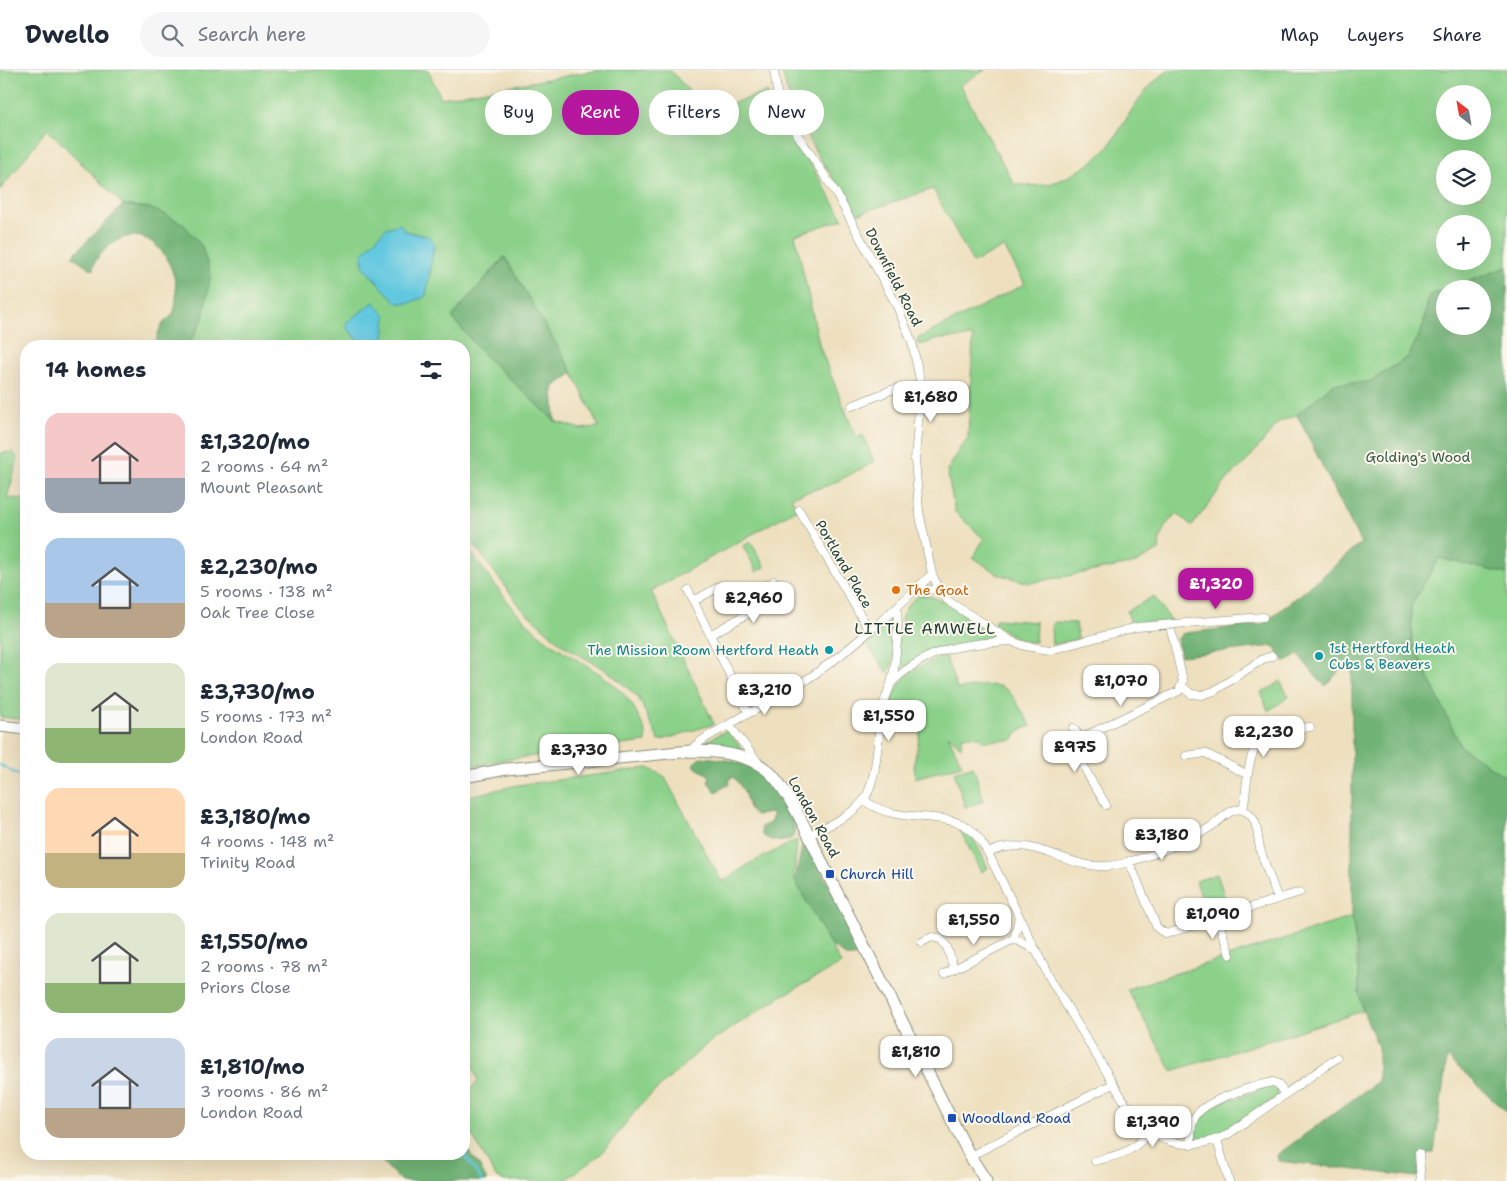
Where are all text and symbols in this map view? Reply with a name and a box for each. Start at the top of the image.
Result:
search box [140,12,490,57]
text: Dwello [25,19,110,51]
icon: search [158,21,186,49]
text: Search here [198,22,306,47]
text: Map [1281,23,1319,47]
text: Layers [1347,23,1404,47]
text: Share [1432,23,1482,47]
north arrow [1436,85,1491,140]
map controls [1436,85,1491,335]
chip: Buy [485,90,552,135]
chip: Rent [562,90,639,135]
chip: Filters [649,90,739,135]
chip: New [749,90,824,135]
button: layers [1436,150,1491,205]
button: + [1436,215,1491,270]
street label: Downfield Road [862,225,927,329]
button: − [1436,280,1491,335]
text: 14 homes [45,356,146,384]
icon: filters [417,356,445,384]
pin: £1,680 [890,380,972,423]
text: £1,680 [904,386,958,407]
text: £1,320/mo [200,428,310,456]
icon: home [85,433,145,493]
park label: Golding's Wood [1366,448,1471,466]
text: 2 rooms · 64 m² [200,456,328,477]
text: Mount Pleasant [200,477,323,498]
street label: Portland Place [811,517,877,611]
text: £2,230/mo [200,553,318,581]
icon: home [85,558,145,618]
pin: £1,320 [1175,568,1257,610]
text: £1,320 [1189,573,1243,594]
text: 5 rooms · 138 m² [200,581,333,602]
place label: The Goat [906,581,969,599]
pin: £2,960 [713,582,795,624]
marker: The Goat [890,584,902,596]
text: £2,960 [725,587,783,608]
text: Oak Tree Close [200,602,315,623]
district label: LITTLE AMWELL [854,618,996,639]
place label: 1st Hertford Heath Cubs & Beavers [1329,639,1455,673]
place label: The Mission Room Hertford Heath [587,641,819,659]
marker: The Mission Room Hertford Heath [823,644,835,656]
marker: 1st Hertford Heath Cubs & Beavers [1313,650,1325,662]
pin: £1,070 [1080,664,1162,707]
text: £1,070 [1094,670,1148,691]
pin: £3,210 [724,674,806,716]
text: £3,730/mo [200,678,315,706]
text: £3,210 [738,679,792,700]
icon: home [85,683,145,743]
pin: £1,550 [848,700,930,742]
text: £1,550 [863,705,915,726]
text: 5 rooms · 173 m² [200,706,332,727]
pin: £2,230 [1223,716,1305,758]
text: £2,230 [1234,721,1294,742]
text: London Road [200,727,303,748]
pin: £975 [1045,730,1105,773]
pin: £3,730 [538,734,620,776]
text: £975 [1054,736,1096,757]
text: £3,730 [550,739,608,760]
street label: London Road [784,773,844,861]
text: £3,180/mo [200,803,311,831]
icon: home [85,808,145,868]
pin: £3,180 [1121,818,1203,861]
text: £3,180 [1135,824,1189,845]
text: 4 rooms · 148 m² [200,831,334,852]
text: Trinity Road [200,852,295,873]
place label: Church Hill [840,865,914,883]
marker: Church Hill [824,868,836,880]
pin: £1,090 [1172,898,1254,940]
text: £1,090 [1186,903,1240,924]
pin: £1,550 [933,904,1015,946]
text: £1,550 [948,909,1000,930]
text: £1,550/mo [200,928,308,956]
icon: home [85,933,145,993]
text: 2 rooms · 78 m² [200,956,328,977]
text: Priors Close [200,977,291,998]
pin: £1,810 [875,1036,957,1078]
text: £1,810 [891,1041,941,1062]
text: £1,810/mo [200,1053,305,1081]
icon: home [85,1058,145,1118]
text: 3 rooms · 86 m² [200,1081,328,1102]
text: London Road [200,1102,303,1123]
pin: £1,390 [1112,1106,1194,1148]
place label: Woodland Road [962,1109,1071,1127]
text: £1,390 [1126,1111,1180,1132]
marker: Woodland Road [946,1112,958,1124]

